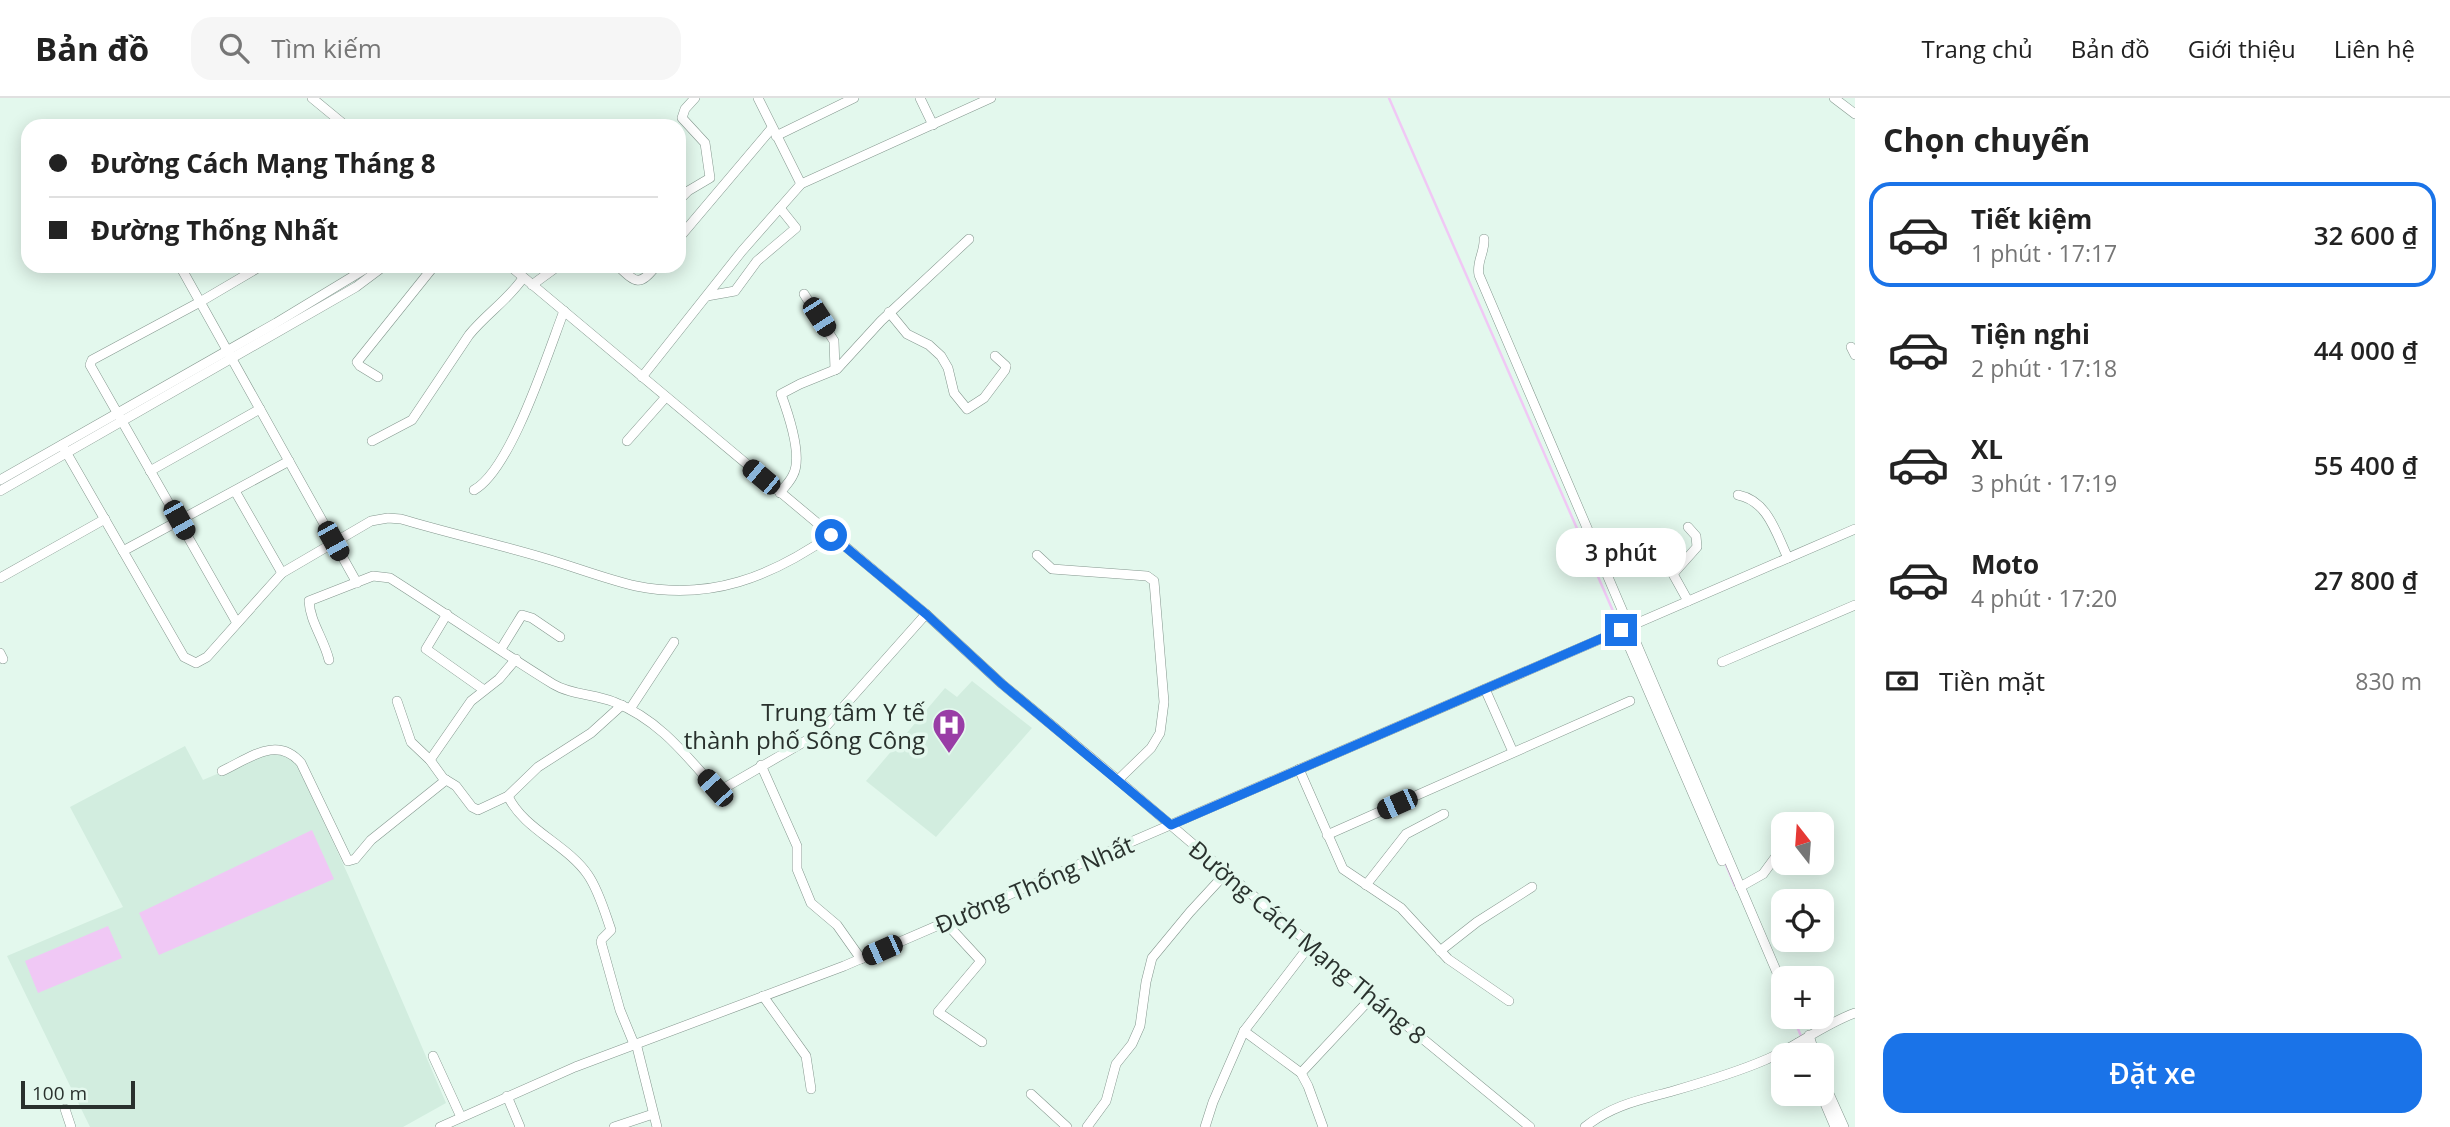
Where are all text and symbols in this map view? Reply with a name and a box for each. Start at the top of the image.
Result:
search box [191,17,681,80]
text: Bản đồ [35,26,149,71]
icon: search [215,29,253,67]
text: Tìm kiếm [271,30,382,66]
text: Trang chủ [1922,32,2033,65]
text: Bản đồ [2071,32,2150,65]
text: Giới thiệu [2188,32,2296,65]
text: Liên hệ [2334,32,2415,65]
text: Chọn chuyến [1883,118,2090,161]
text: Đường Cách Mạng Tháng 8 [91,145,436,181]
text: Tiết kiệm [1971,201,2092,237]
icon: car [1887,203,1950,266]
text: Đường Thống Nhất [91,212,338,248]
text: 32 600 ₫ [2314,217,2418,253]
text: 1 phút · 17:17 [1971,237,2117,269]
car [799,294,840,340]
text: Tiện nghi [1971,316,2090,352]
icon: car [1887,318,1950,381]
text: 44 000 ₫ [2314,332,2418,368]
text: 2 phút · 17:18 [1971,352,2117,384]
text: XL [1971,431,2003,467]
icon: car [1887,433,1950,496]
text: 55 400 ₫ [2314,447,2418,483]
car [739,455,784,499]
text: 3 phút · 17:19 [1971,467,2117,499]
car [160,497,199,543]
car [314,518,353,564]
route start [815,519,847,551]
callout: 3 phút [1556,528,1686,578]
text: 3 phút [1585,536,1657,568]
text: Moto [1971,546,2039,582]
icon: car [1887,548,1950,611]
text: 27 800 ₫ [2314,562,2418,598]
text: 4 phút · 17:20 [1971,582,2117,614]
route end [1605,614,1637,646]
icon: cash [1883,662,1921,700]
text: Tiền mặt [1939,663,2045,699]
text: 830 m [2355,665,2422,697]
place label: Trung tâm Y tế thành phố Sông Công [684,695,926,756]
hospital icon: Trung tâm Y tế thành phố Sông Công [930,706,968,755]
car [694,765,737,811]
car [1374,786,1421,822]
north arrow [1771,812,1834,875]
map controls [1771,812,1834,1106]
street label: Đường Thống Nhất [930,827,1138,941]
street label: Đường Cách Mạng Tháng 8 [1182,833,1434,1051]
button: locate [1771,889,1834,952]
car [859,932,906,968]
button: + [1771,966,1834,1029]
button: Đặt xe [1883,1033,2422,1113]
button: − [1771,1043,1834,1106]
scale bar [21,1078,135,1110]
text: 100 m [32,1080,87,1106]

